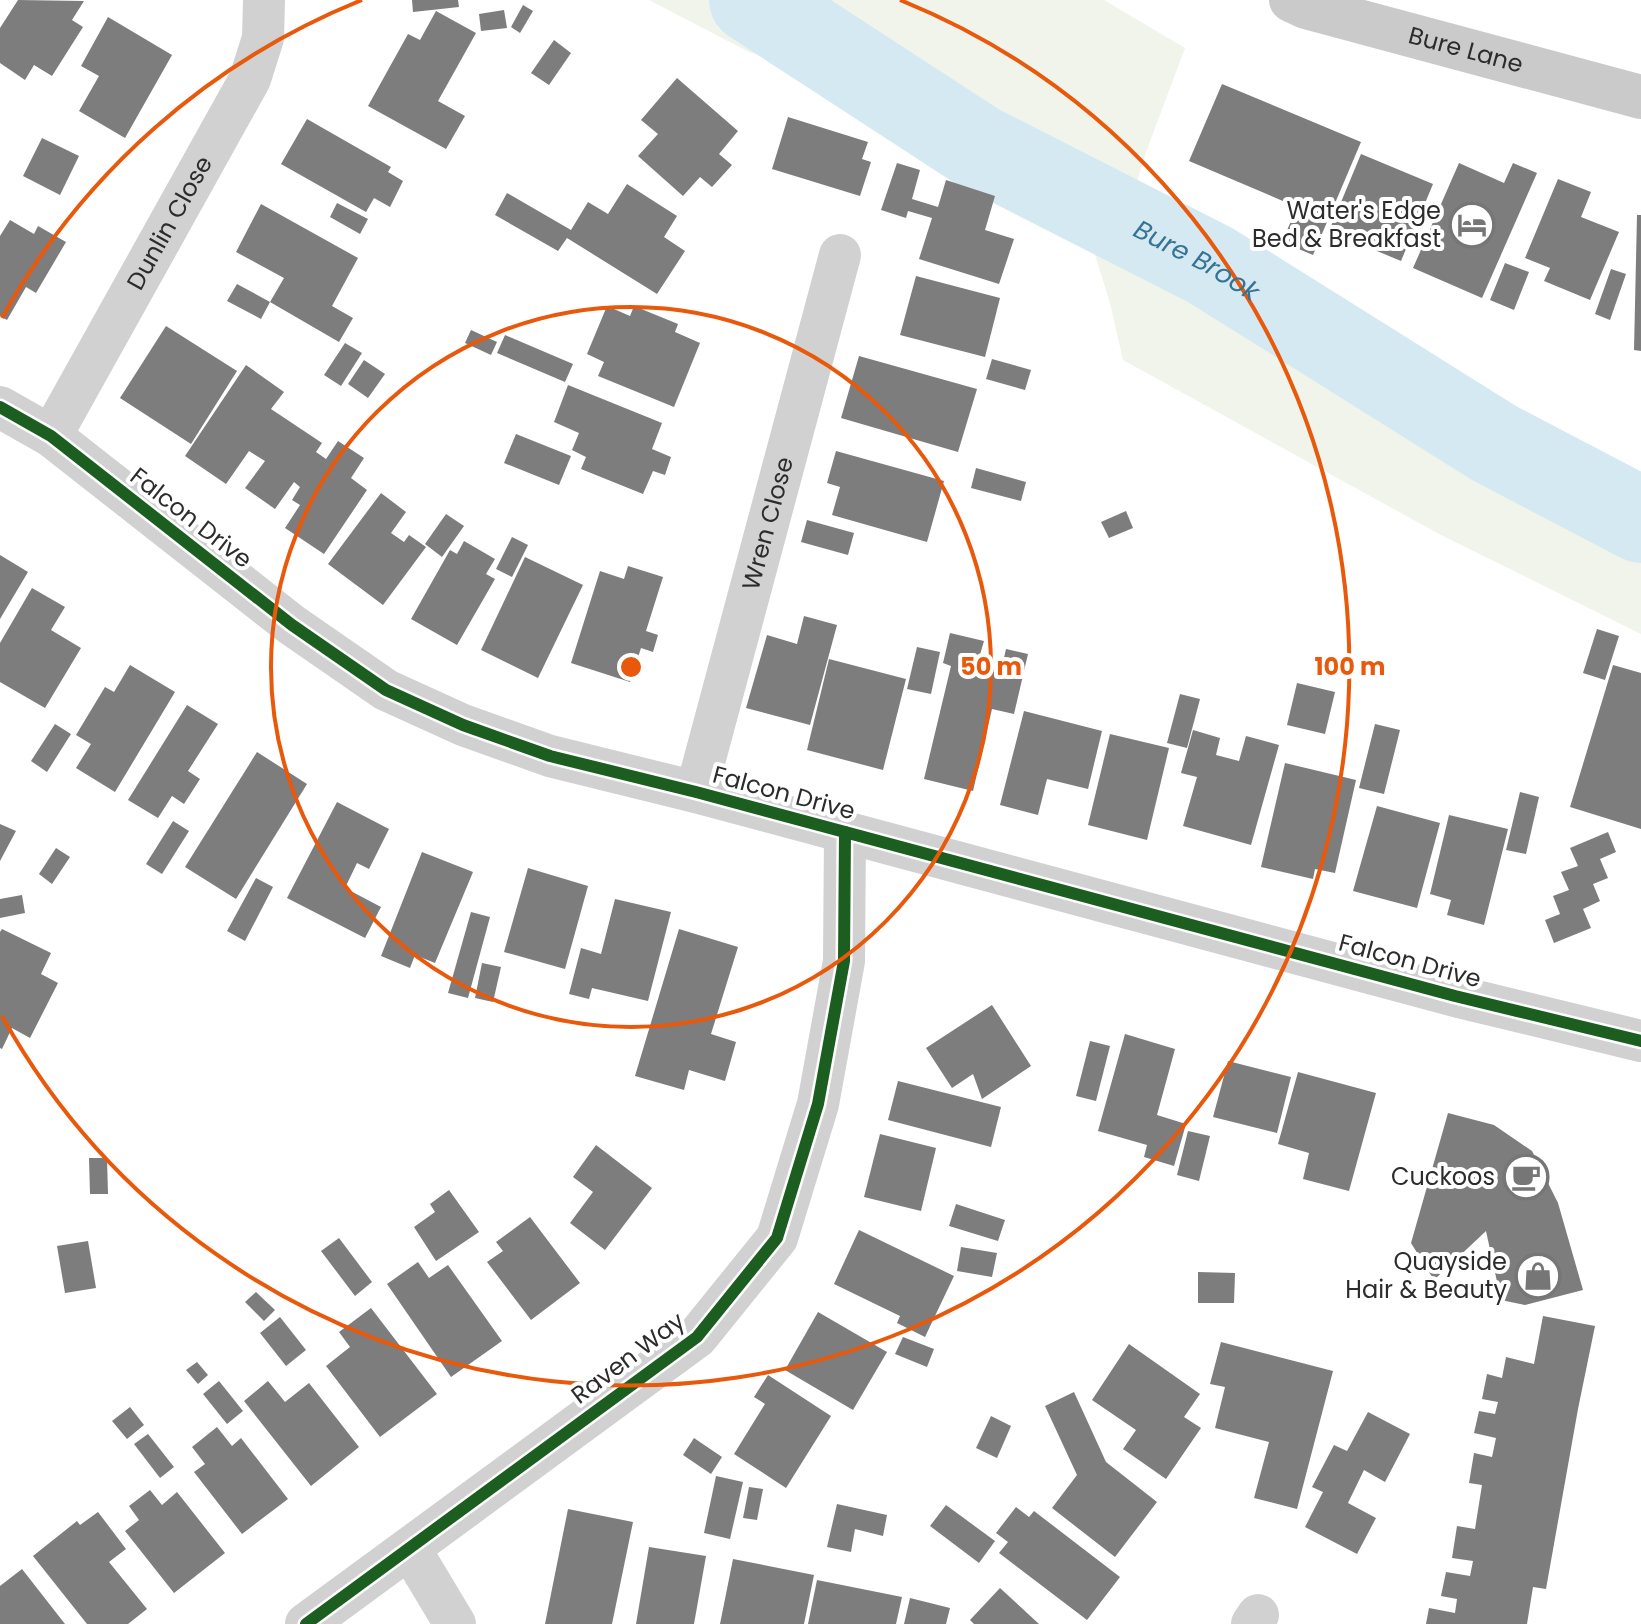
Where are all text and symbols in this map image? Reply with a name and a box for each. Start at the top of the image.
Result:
street label: Bure Lane [1405,18,1527,81]
street label: Dunlin Close [119,150,220,296]
place label: Water's Edge Bed & Breakfast [1252,194,1441,255]
hotel icon: Water's Edge Bed & Breakfast [1448,201,1496,249]
water label: Bure Brook [1128,211,1268,311]
street label: Wren Close [734,453,801,593]
street label: Falcon Drive [124,460,259,576]
text: 50 m [960,650,1022,683]
text: 100 m [1315,650,1385,683]
centre of rings [617,653,645,681]
street label: Falcon Drive [709,758,859,827]
street label: Falcon Drive [1335,926,1485,995]
cafe icon: Cuckoos [1502,1153,1550,1201]
place label: Cuckoos [1391,1160,1495,1193]
place label: Quayside Hair & Beauty [1345,1245,1507,1306]
shop icon: Quayside Hair & Beauty [1514,1252,1562,1300]
street label: Raven Way [564,1304,692,1411]

